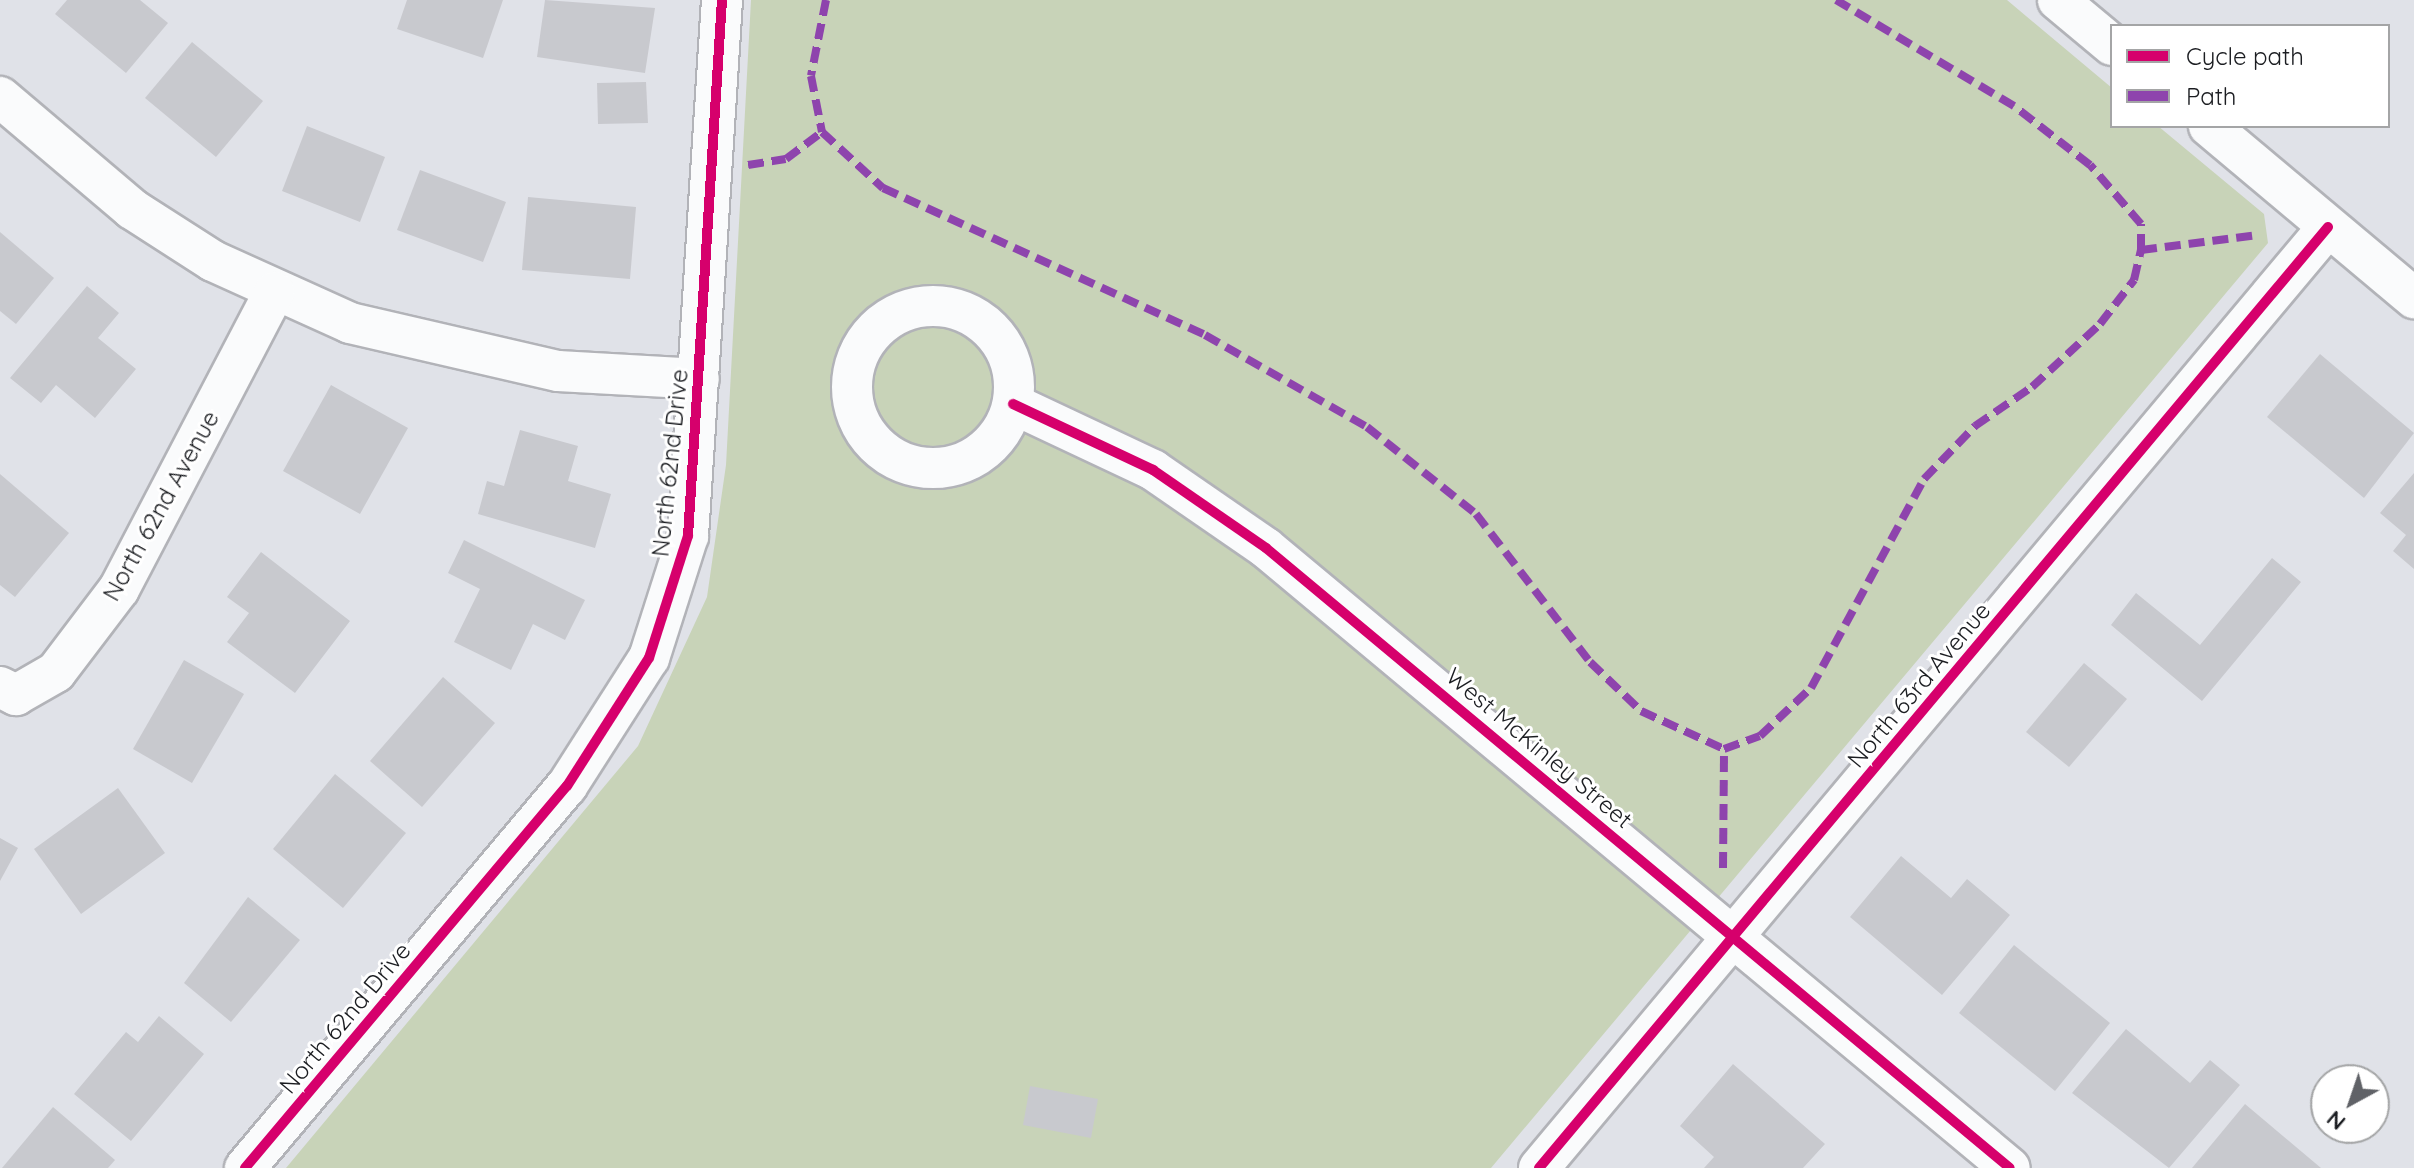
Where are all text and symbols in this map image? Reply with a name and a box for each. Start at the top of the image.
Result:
legend [2110,24,2390,128]
text: Cycle path [2186,41,2304,71]
text: Path [2186,81,2237,111]
street label: North 62nd Drive [646,368,694,558]
street label: North 62nd Avenue [97,406,225,606]
street label: North 63rd Avenue [1841,596,1997,774]
street label: West McKinley Street [1440,662,1638,834]
street label: North 62nd Drive [273,937,417,1099]
north arrow [2310,1064,2390,1144]
text: N [2321,1105,2351,1137]

